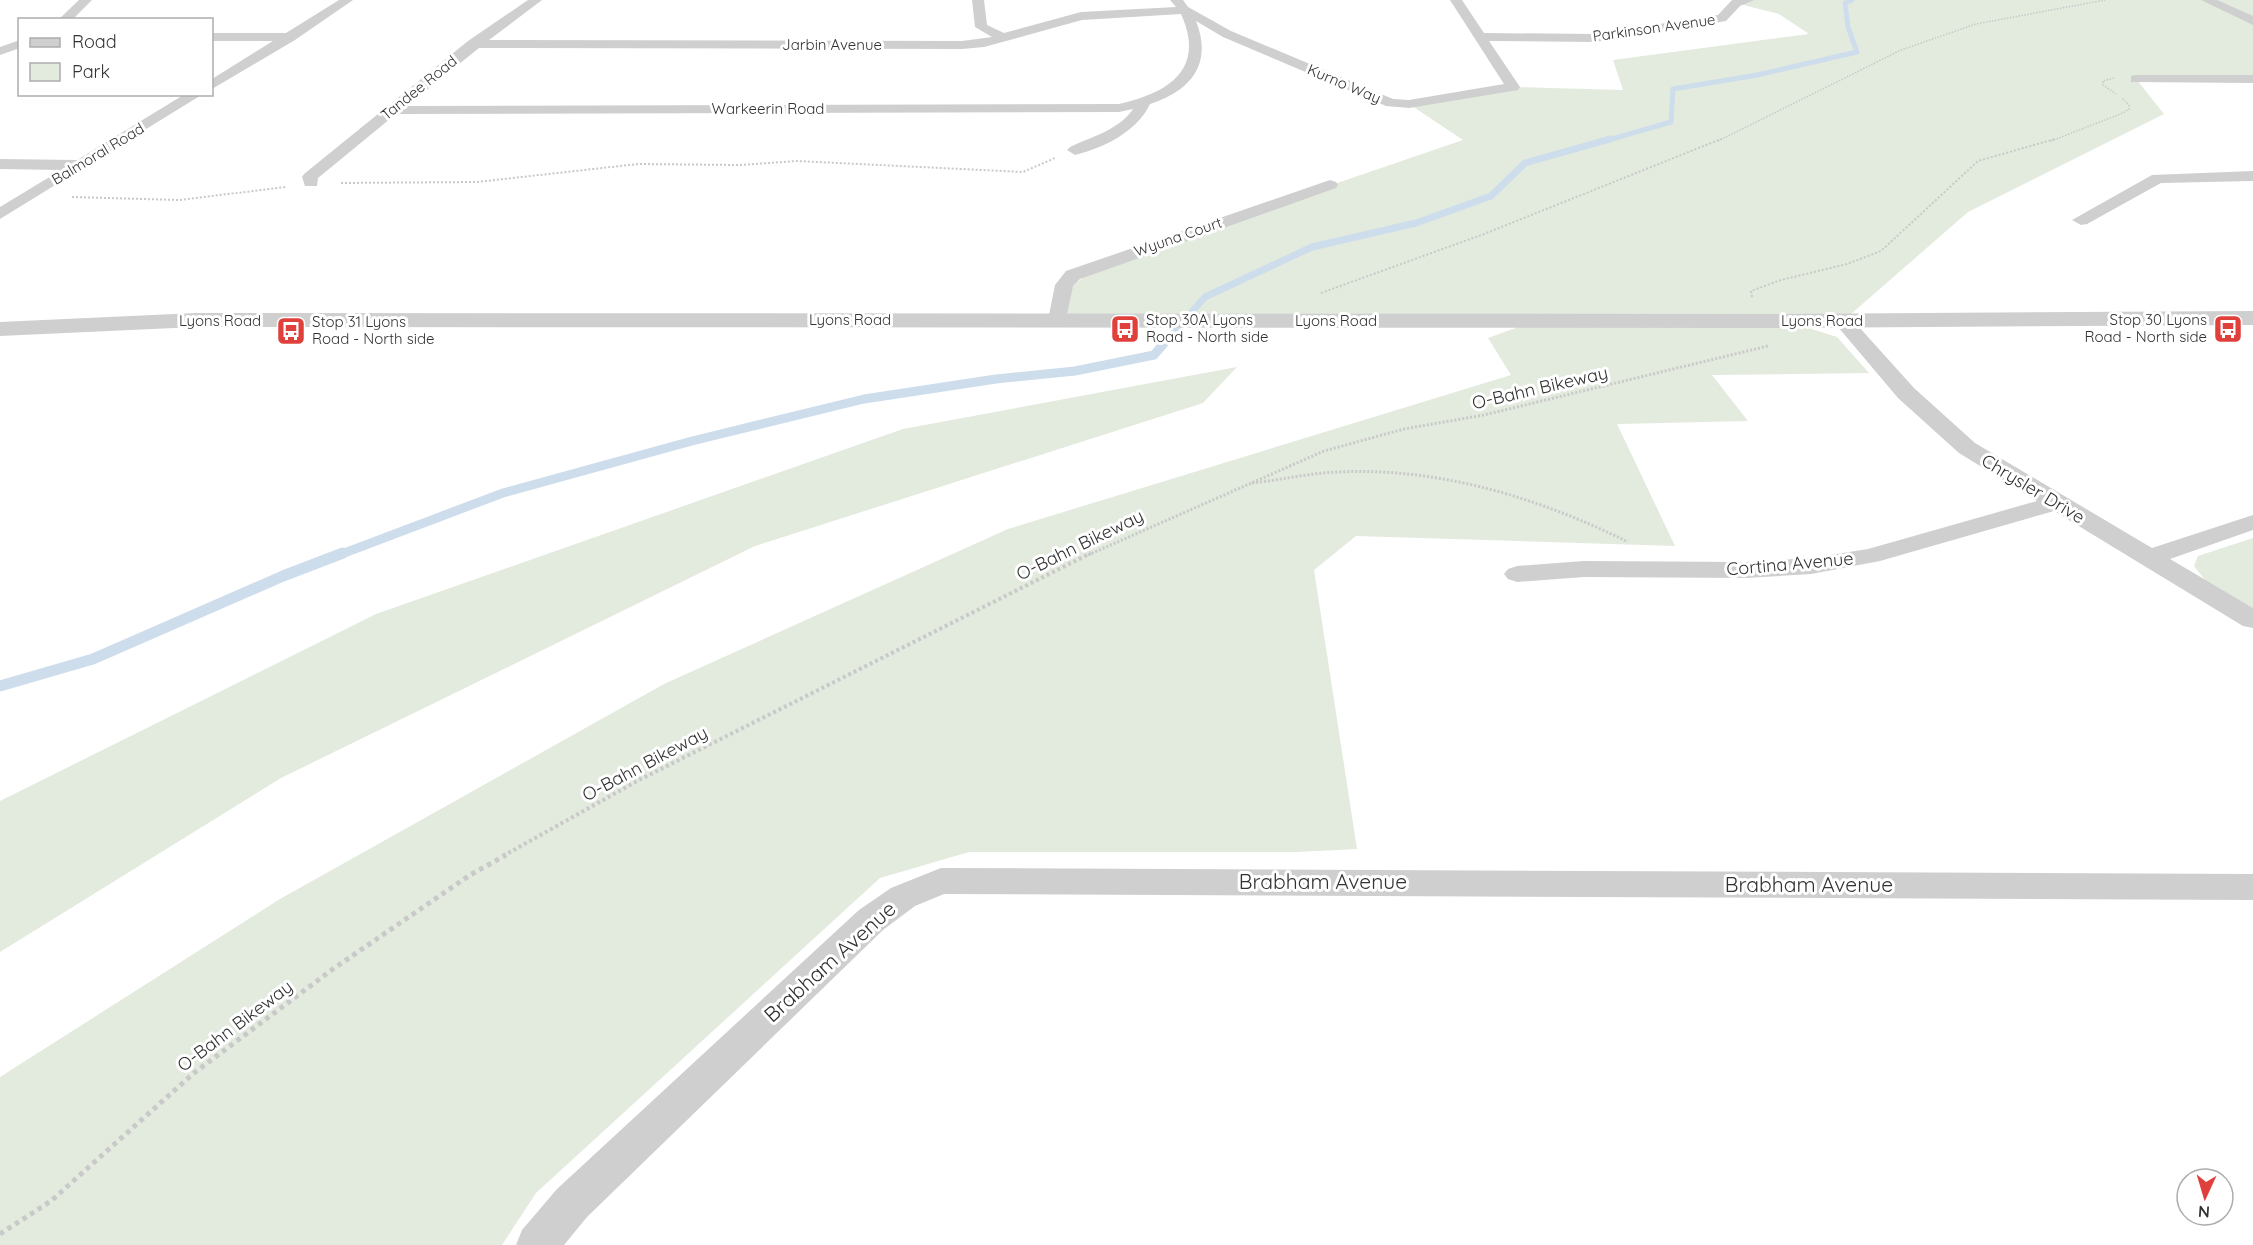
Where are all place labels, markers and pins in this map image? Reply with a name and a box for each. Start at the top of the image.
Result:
place label: Stop 30A Lyons Road - North side [1146,310,1269,346]
place label: Stop 30 Lyons Road - North side [2084,310,2207,346]
place label: Stop 31 Lyons Road - North side [312,312,435,348]
bus stop icon: Stop 30A Lyons Road - North side [1109,313,1141,345]
bus stop icon: Stop 30 Lyons Road - North side [2212,313,2244,345]
bus stop icon: Stop 31 Lyons Road - North side [275,315,307,347]

